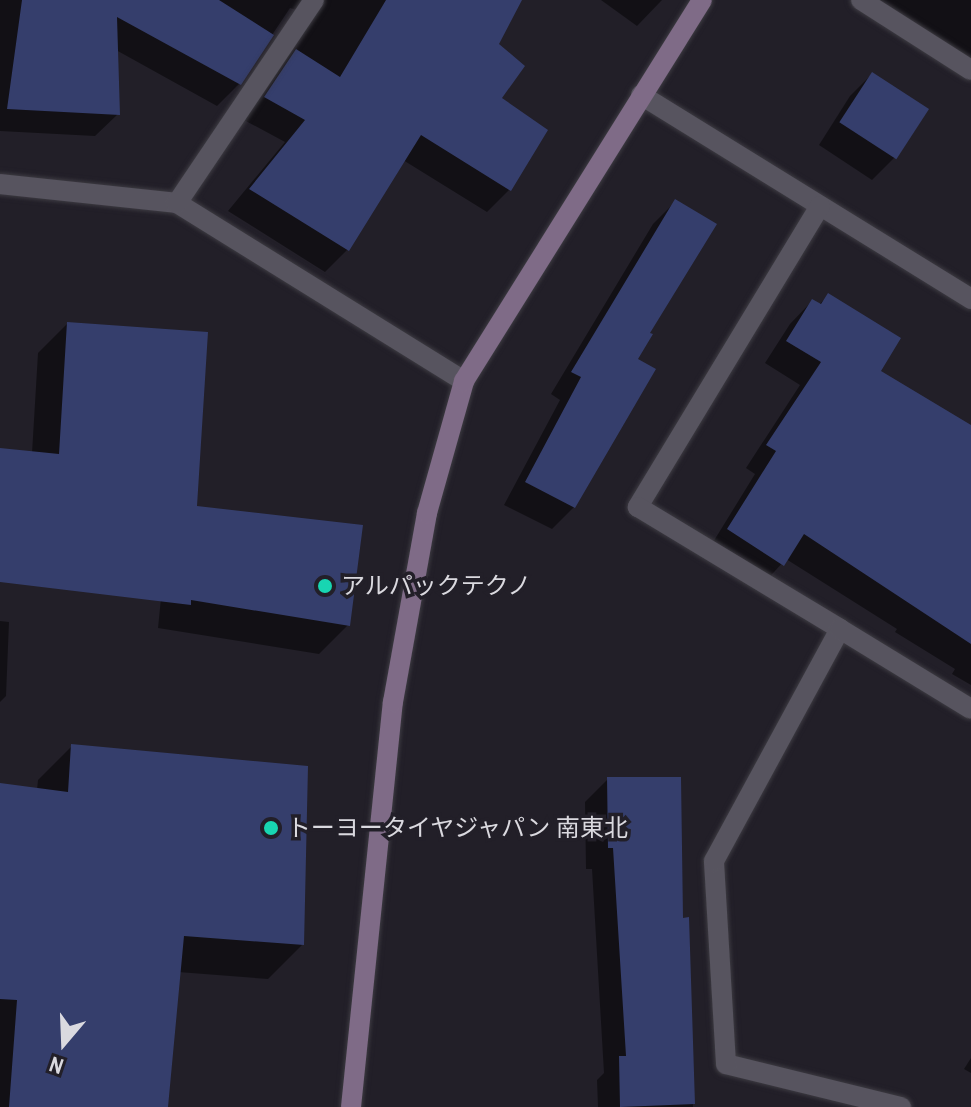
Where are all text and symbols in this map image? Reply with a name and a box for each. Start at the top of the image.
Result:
place label: アルパックテクノ [341,572,533,600]
marker: アルパックテクノ [316,577,334,595]
place label: トーヨータイヤジャパン 南東北 [287,814,628,842]
marker: トーヨータイヤジャパン 南東北 [262,819,280,837]
north arrow [24,1003,104,1083]
text: N [45,1049,67,1082]

